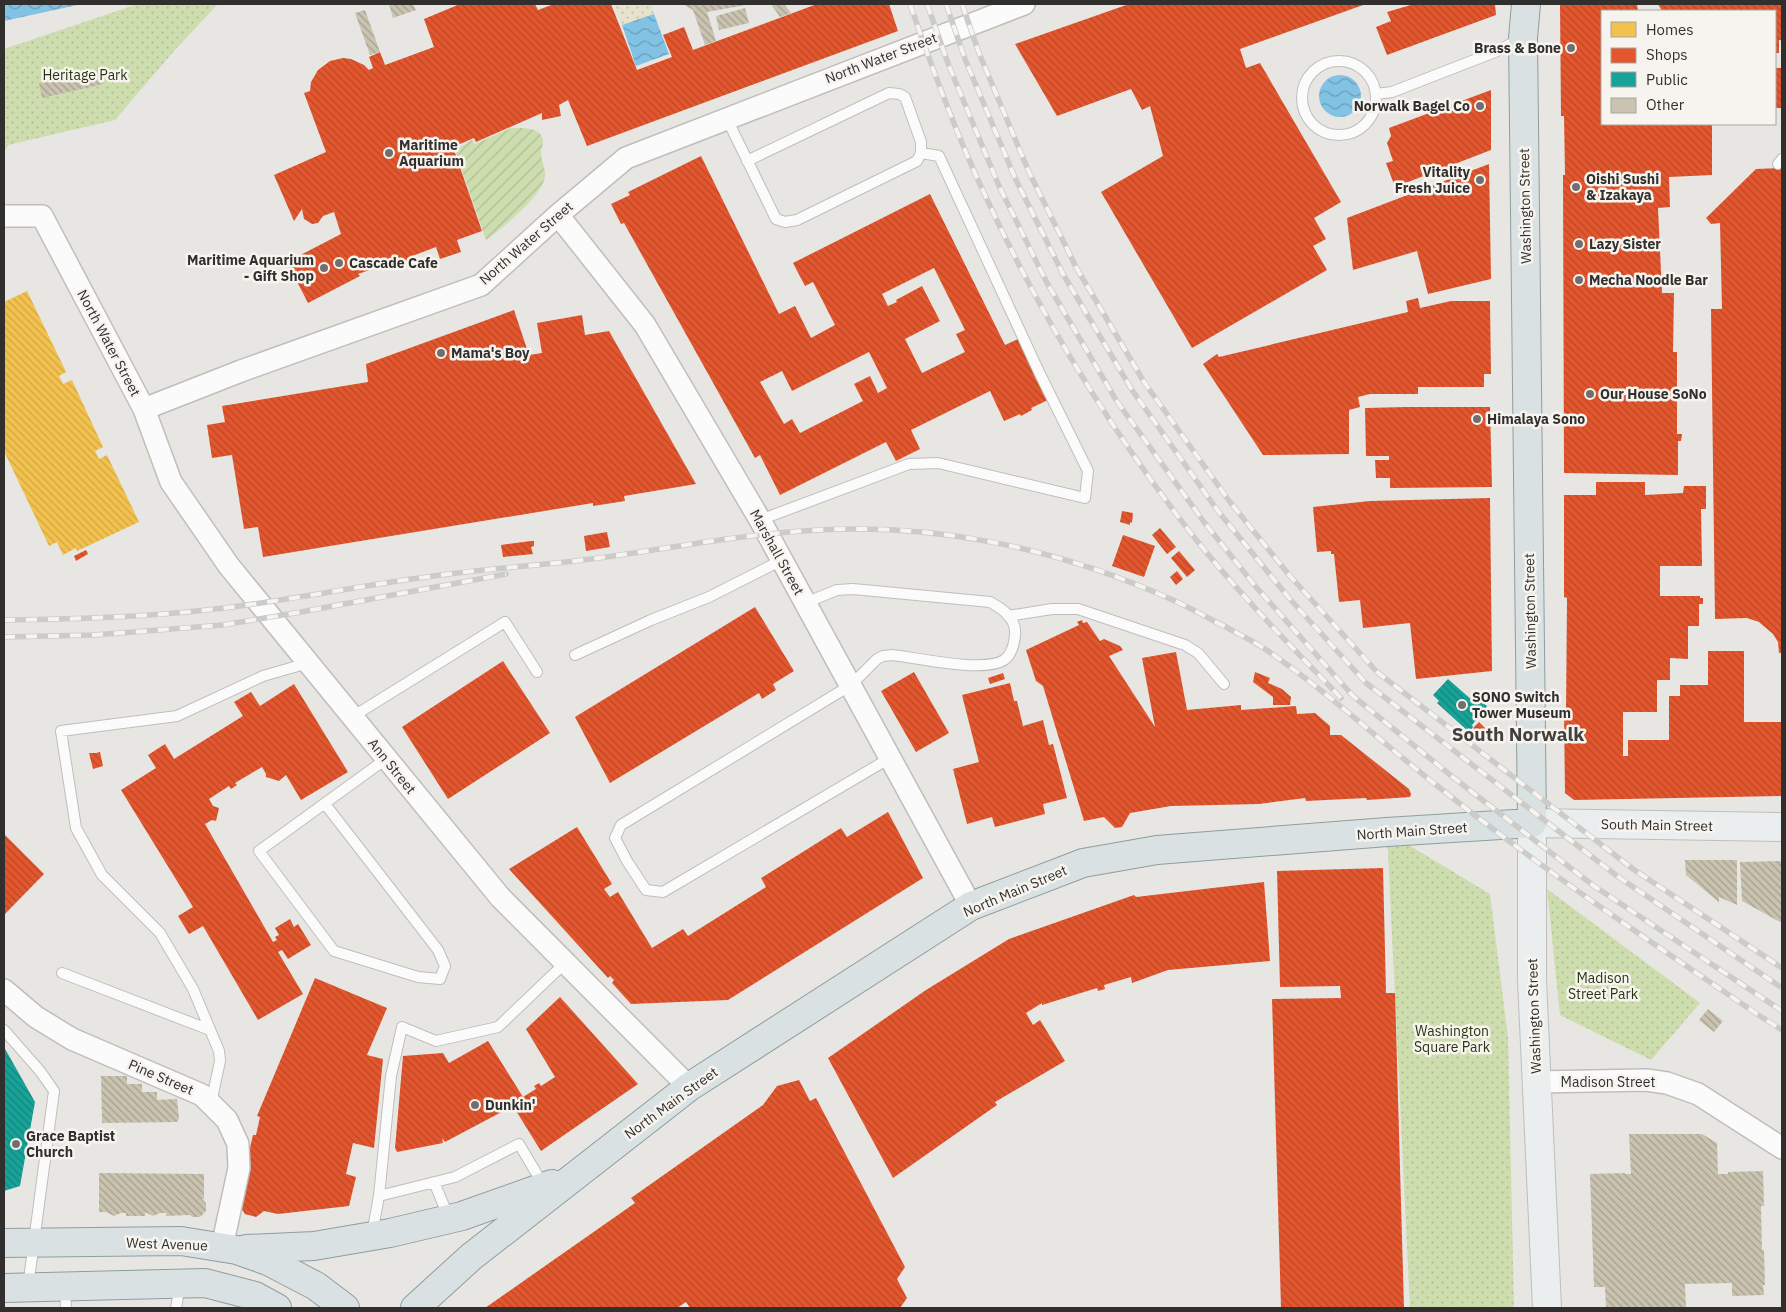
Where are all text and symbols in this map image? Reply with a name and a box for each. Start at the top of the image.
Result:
legend [1601,10,1776,125]
text: Homes [1646,20,1694,39]
street label: North Water Street [823,28,940,88]
place label: Brass & Bone [1474,39,1561,57]
marker: Brass & Bone [1565,42,1577,54]
text: Shops [1646,45,1688,64]
park label: Heritage Park [42,66,128,84]
text: Public [1646,70,1688,89]
text: Other [1646,95,1685,114]
place label: Norwalk Bagel Co [1354,97,1470,115]
marker: Norwalk Bagel Co [1474,100,1486,112]
place label: Maritime Aquarium [399,136,464,170]
marker: Maritime Aquarium [383,147,395,159]
street label: Washington Street [1515,148,1535,264]
place label: Vitality Fresh Juice [1395,163,1471,197]
place label: Oishi Sushi & Izakaya [1586,170,1659,204]
marker: Vitality Fresh Juice [1474,174,1486,186]
marker: Oishi Sushi & Izakaya [1570,181,1582,193]
street label: North Water Street [475,197,577,289]
place label: Lazy Sister [1589,235,1661,253]
marker: Lazy Sister [1573,238,1585,250]
place label: Maritime Aquarium - Gift Shop [187,251,314,285]
place label: Cascade Cafe [349,254,438,272]
marker: Cascade Cafe [333,257,345,269]
marker: Maritime Aquarium - Gift Shop [318,262,330,274]
place label: Mecha Noodle Bar [1589,271,1708,289]
marker: Mecha Noodle Bar [1573,274,1585,286]
street label: North Water Street [73,287,145,400]
place label: Mama's Boy [451,344,530,362]
marker: Mama's Boy [435,347,447,359]
place label: Our House SoNo [1600,385,1707,403]
marker: Our House SoNo [1584,388,1596,400]
place label: Himalaya Sono [1487,410,1585,428]
marker: Himalaya Sono [1471,413,1483,425]
street label: Marshall Street [746,506,808,598]
street label: Washington Street [1520,553,1540,669]
place label: SONO Switch Tower Museum [1472,688,1571,722]
marker: SONO Switch Tower Museum [1456,699,1468,711]
district label: South Norwalk [1452,722,1584,746]
street label: Ann Street [364,734,420,798]
street label: South Main Street [1601,815,1713,835]
street label: North Main Street [1356,818,1468,844]
street label: North Main Street [960,861,1070,921]
street label: Washington Street [1523,958,1545,1074]
park label: Madison Street Park [1568,969,1639,1003]
park label: Washington Square Park [1414,1022,1491,1056]
street label: Pine Street [126,1055,197,1099]
street label: North Main Street [621,1063,721,1143]
street label: Madison Street [1561,1073,1655,1091]
place label: Dunkin' [485,1096,535,1114]
marker: Dunkin' [469,1099,481,1111]
place label: Grace Baptist Church [26,1127,115,1161]
marker: Grace Baptist Church [10,1138,22,1150]
street label: West Avenue [126,1234,208,1254]

